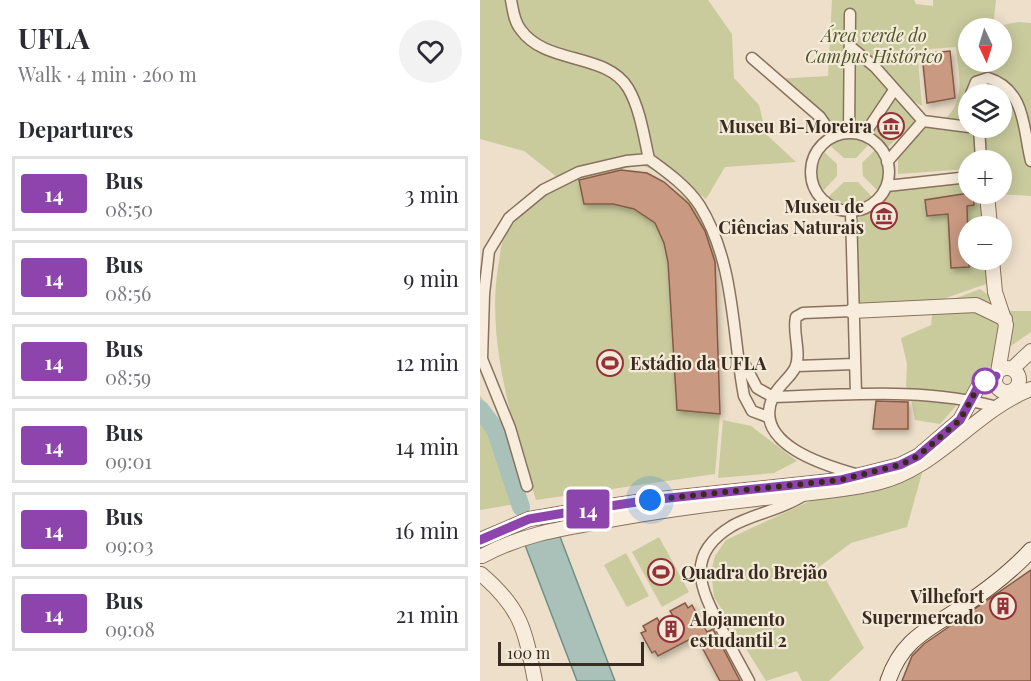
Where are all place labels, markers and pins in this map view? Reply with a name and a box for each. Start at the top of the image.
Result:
museum icon: Museu Bi-Moreira [876,111,906,141]
place label: Museu Bi-Moreira [719,114,873,138]
place label: Museu de Ciências Naturais [718,194,864,239]
museum icon: Museu de Ciências Naturais [869,201,899,231]
sports icon: Estádio da UFLA [595,348,625,378]
place label: Estádio da UFLA [630,351,767,375]
unlabelled marker [972,368,998,394]
sports icon: Quadra do Brejão [646,557,676,587]
place label: Quadra do Brejão [681,560,827,584]
place label: Vilhefort Supermercado [862,584,985,629]
building icon: Vilhefort Supermercado [988,591,1018,621]
place label: Alojamento estudantil 2 [689,607,787,652]
building icon: Alojamento estudantil 2 [656,614,686,644]

